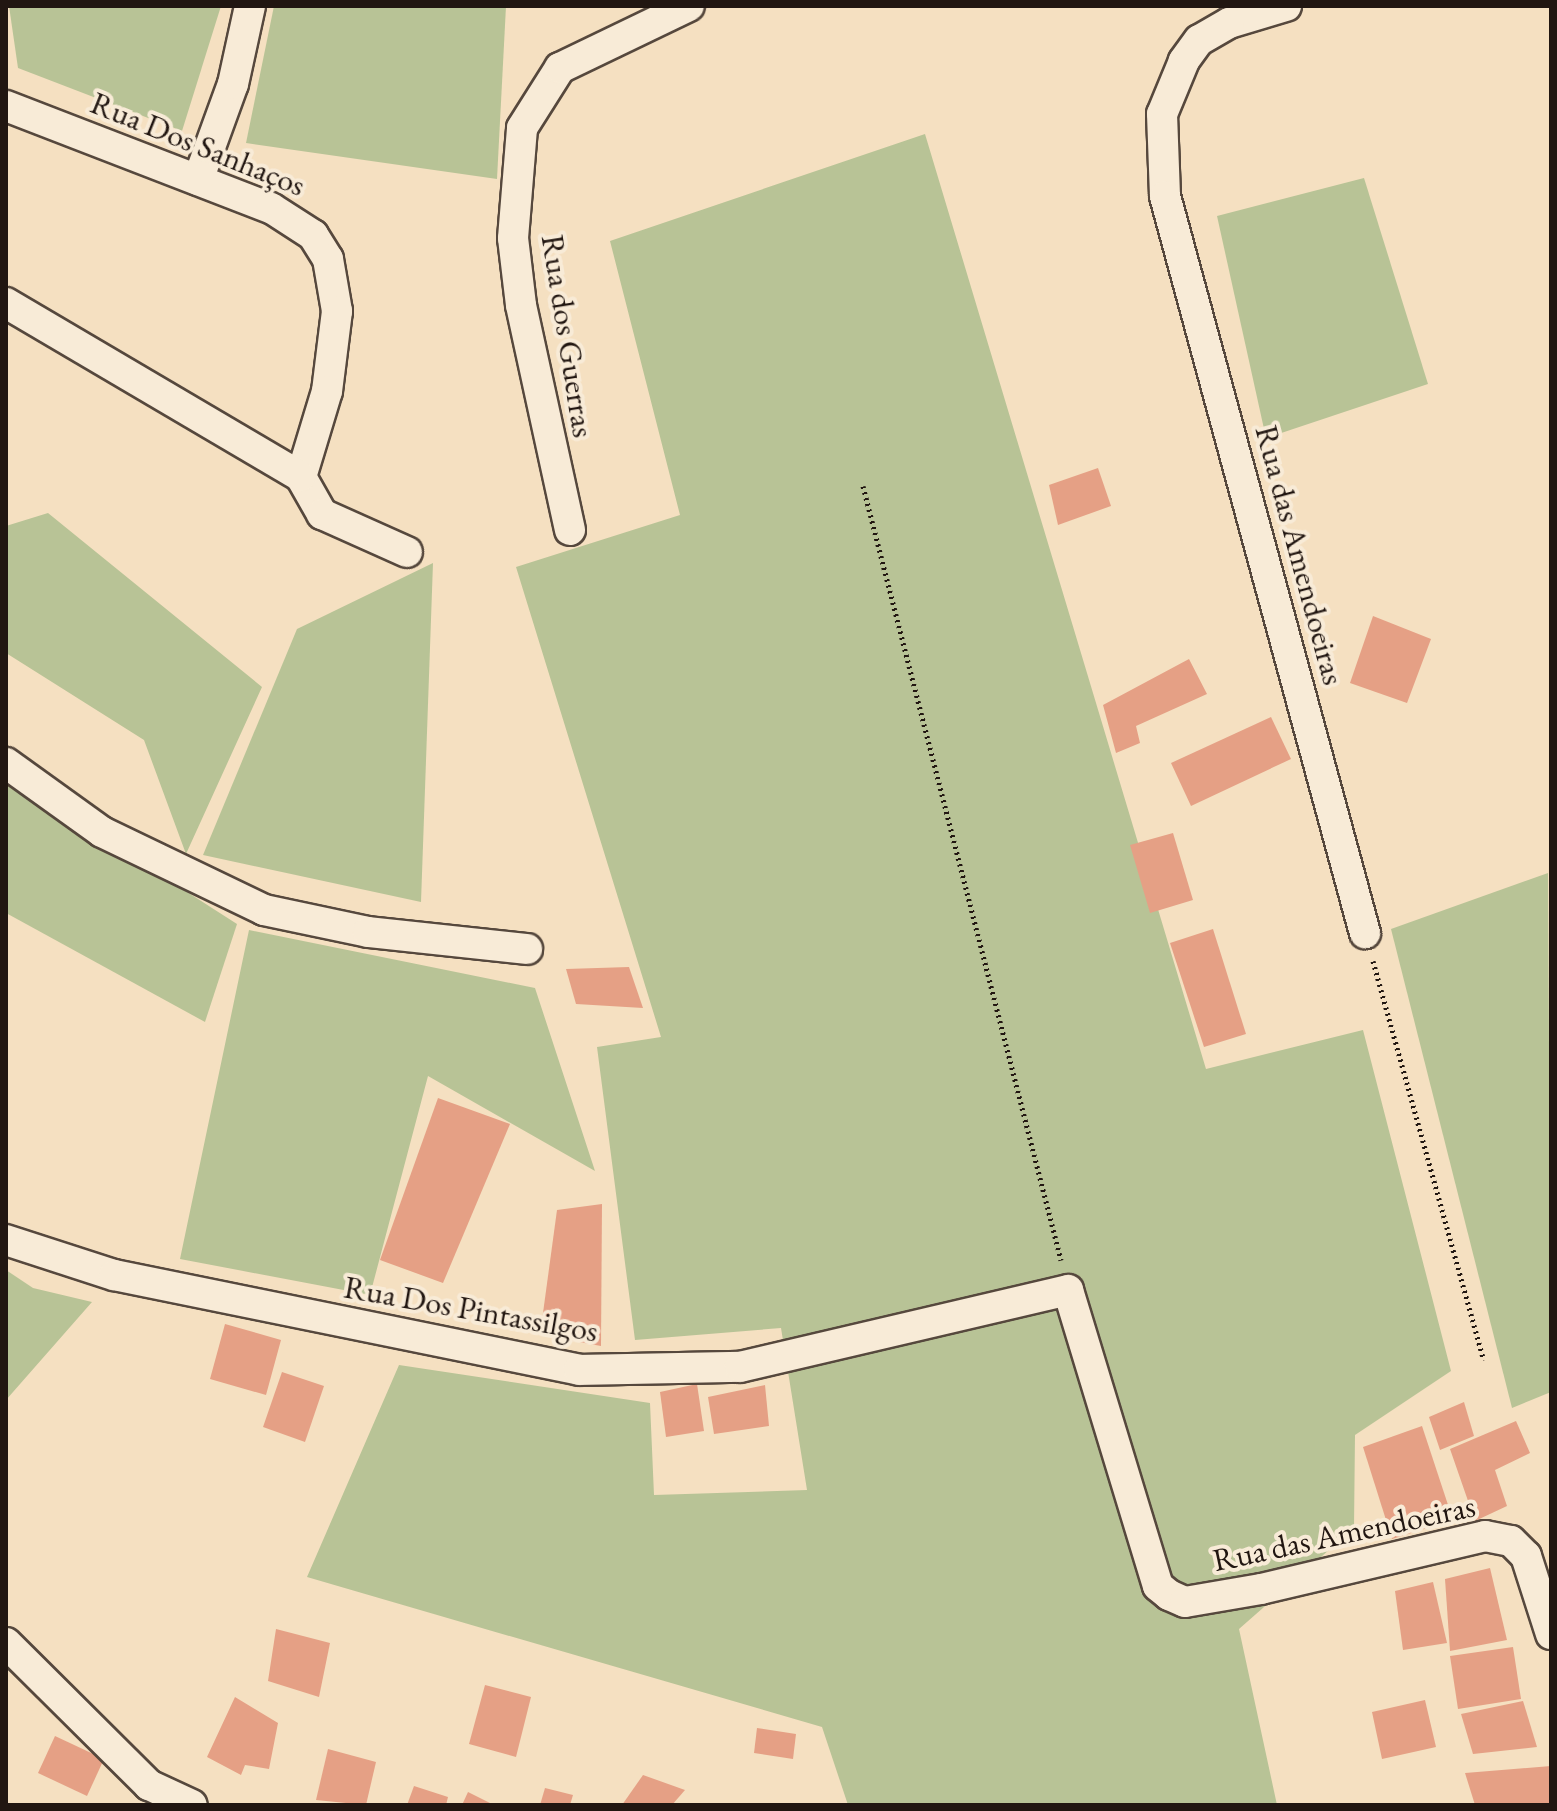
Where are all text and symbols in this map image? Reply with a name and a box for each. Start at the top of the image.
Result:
street label: Rua Dos Sanhaços [85,84,311,204]
street label: Rua dos Guerras [533,232,603,440]
street label: Rua das Amendoeiras [1247,421,1353,689]
street label: Rua Dos Pintassilgos [341,1268,601,1350]
street label: Rua das Amendoeiras [1209,1486,1479,1580]

